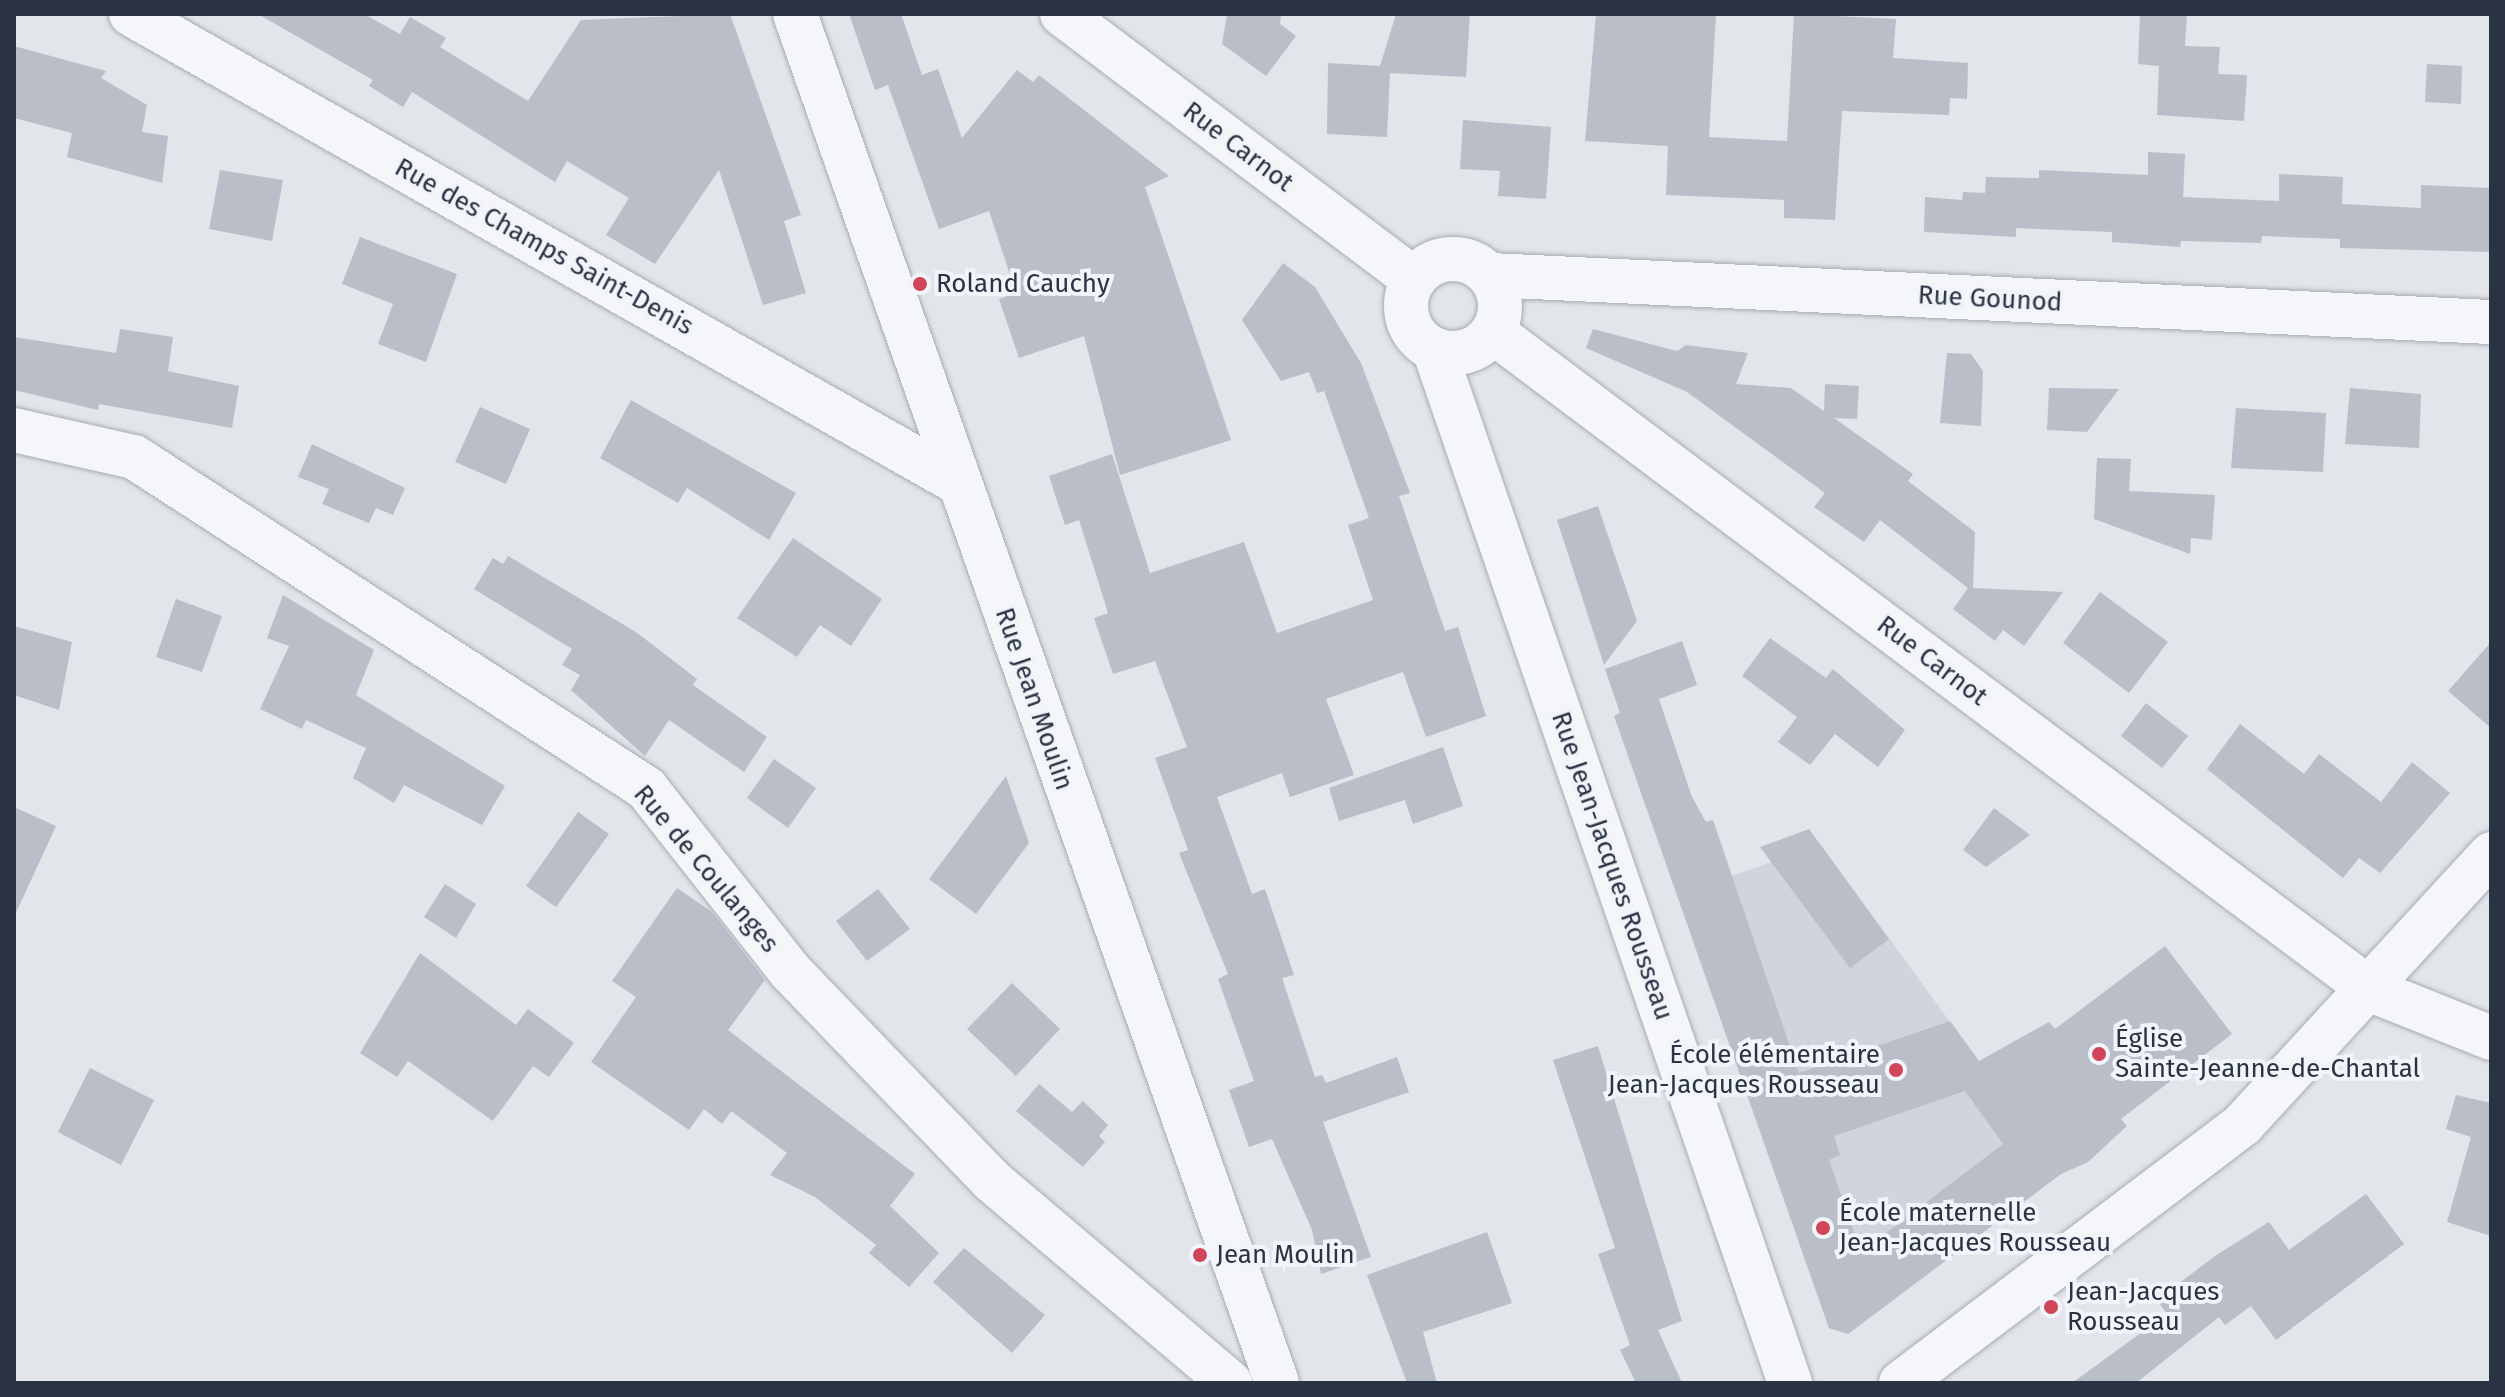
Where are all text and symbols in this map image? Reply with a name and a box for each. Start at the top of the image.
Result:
street label: Rue Carnot [1177,95,1299,199]
street label: Rue des Champs Saint-Denis [389,152,699,342]
place label: Roland Cauchy [936,268,1110,300]
marker: Roland Cauchy [911,275,929,293]
street label: Rue Gounod [1917,280,2063,318]
street label: Rue Jean Moulin [988,604,1080,794]
street label: Rue Carnot [1871,609,1993,713]
street label: Rue Jean-Jacques Rousseau [1544,708,1680,1024]
street label: Rue de Coulanges [627,779,785,959]
place label: Église Sainte-Jeanne-de-Chantal [2115,1023,2420,1084]
place label: École élémentaire Jean-Jacques Rousseau [1608,1039,1880,1100]
marker: Église Sainte-Jeanne-de-Chantal [2090,1045,2108,1063]
marker: École élémentaire Jean-Jacques Rousseau [1887,1061,1905,1079]
place label: École maternelle Jean-Jacques Rousseau [1839,1197,2111,1258]
marker: École maternelle Jean-Jacques Rousseau [1814,1219,1832,1237]
place label: Jean Moulin [1216,1239,1355,1271]
marker: Jean Moulin [1191,1246,1209,1264]
place label: Jean-Jacques Rousseau [2067,1276,2219,1338]
marker: Jean-Jacques Rousseau [2042,1298,2060,1316]

